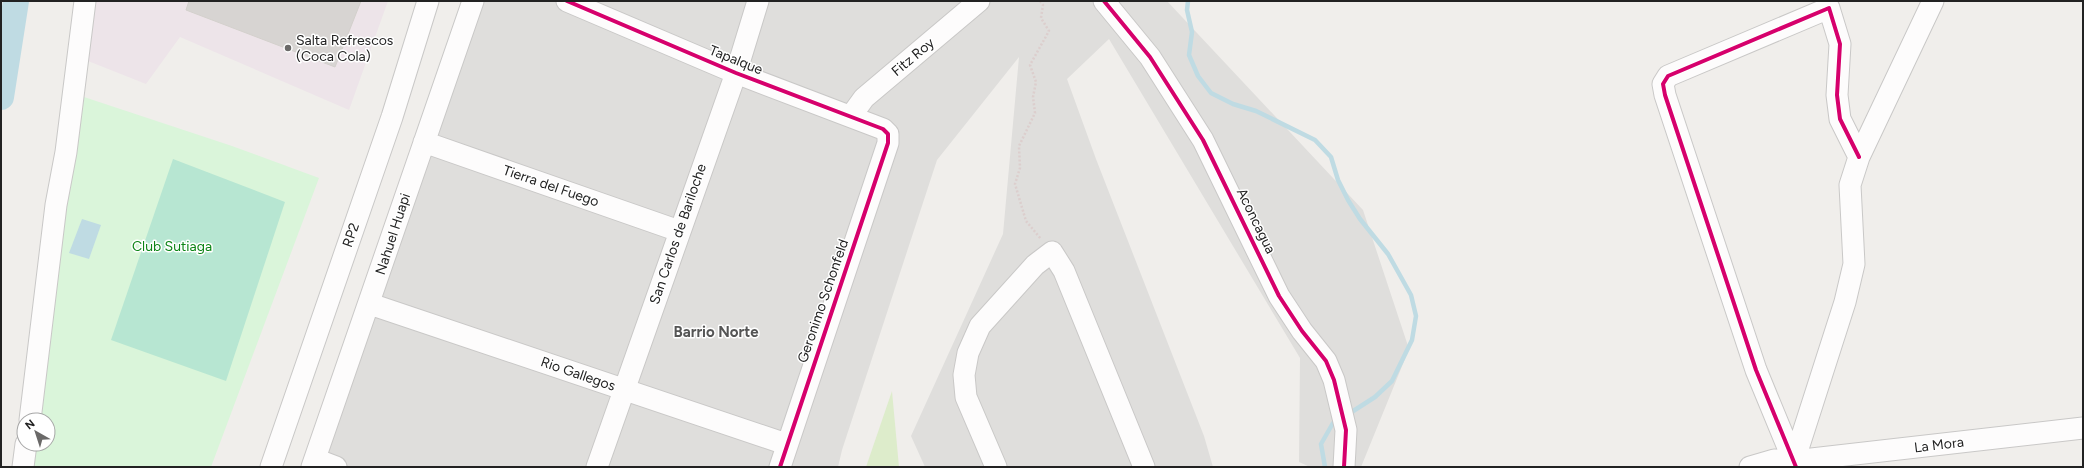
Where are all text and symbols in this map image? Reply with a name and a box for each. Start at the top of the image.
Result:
place label: Salta Refrescos (Coca Cola) [296,32,393,65]
street label: Fitz Roy [888,34,938,80]
street label: Tapalque [707,42,765,79]
marker: Salta Refrescos (Coca Cola) [283,43,293,53]
street label: San Carlos de Bariloche [646,161,710,306]
street label: Tierra del Fuego [501,162,601,210]
street label: Aconcagua [1233,185,1279,257]
street label: Nahuel Huapi [372,191,414,277]
street label: RP2 [339,221,363,249]
street label: Geronimo Schonfeld [794,237,852,365]
park label: Club Sutiaga [132,238,212,255]
district label: Barrio Norte [674,323,759,341]
street label: Rio Gallegos [538,353,618,395]
north arrow [16,412,56,452]
text: N [23,417,37,432]
street label: La Mora [1913,434,1965,456]

